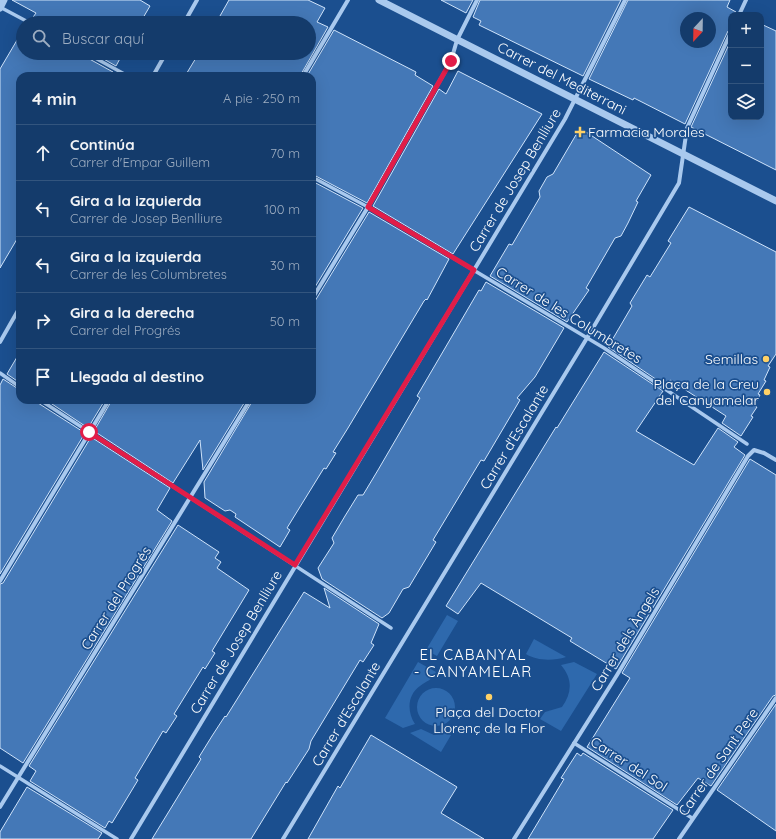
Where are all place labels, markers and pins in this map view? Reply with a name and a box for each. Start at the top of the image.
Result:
place label: Farmacia Morales [588,123,705,141]
marker: Farmacia Morales [575,127,585,137]
place label: Semillas [705,350,758,368]
marker: Semillas [761,354,771,364]
place label: Plaça de la Creu del Canyamelar [654,375,760,409]
marker: Plaça de la Creu del Canyamelar [762,387,772,397]
marker: Plaça del Doctor Llorenç de la Flor [484,692,494,702]
place label: Plaça del Doctor Llorenç de la Flor [433,703,545,737]

